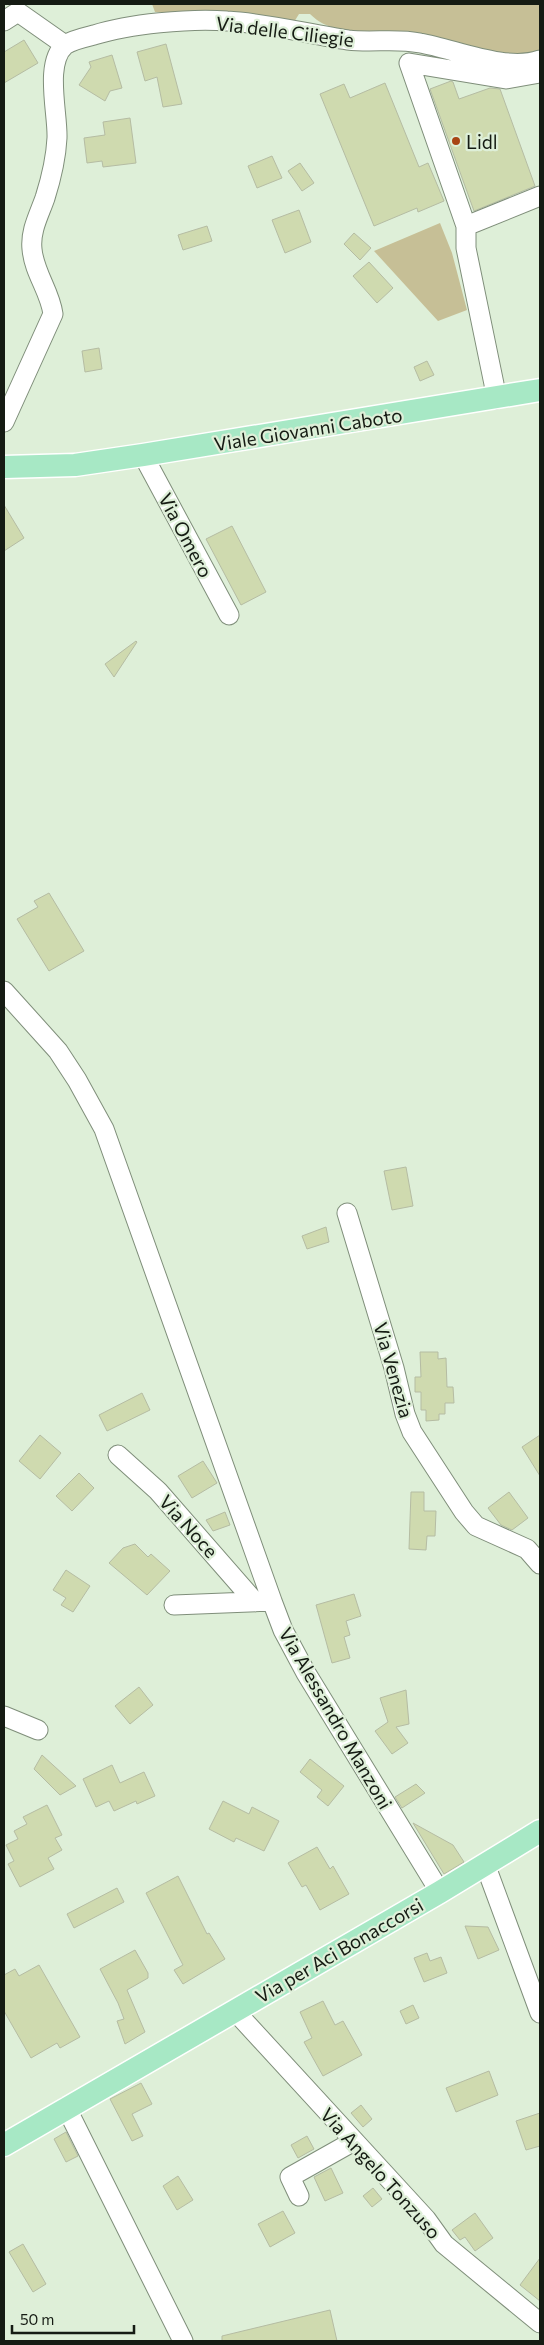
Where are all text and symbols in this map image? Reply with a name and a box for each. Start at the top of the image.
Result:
street label: Via delle Ciliegie [215,11,355,51]
place label: Lidl [466,130,498,153]
marker: Lidl [450,135,462,147]
street label: Viale Giovanni Caboto [212,403,404,455]
street label: Via Omero [154,489,218,581]
street label: Via Venezia [369,1320,419,1420]
street label: Via Noce [155,1490,223,1562]
street label: Via Alessandro Manzoni [275,1623,397,1813]
street label: Via per Aci Bonaccorsi [251,1893,427,2007]
street label: Via Angelo Tonzuso [316,2103,446,2243]
scale bar [12,2302,135,2334]
text: 50 m [20,2310,54,2328]

